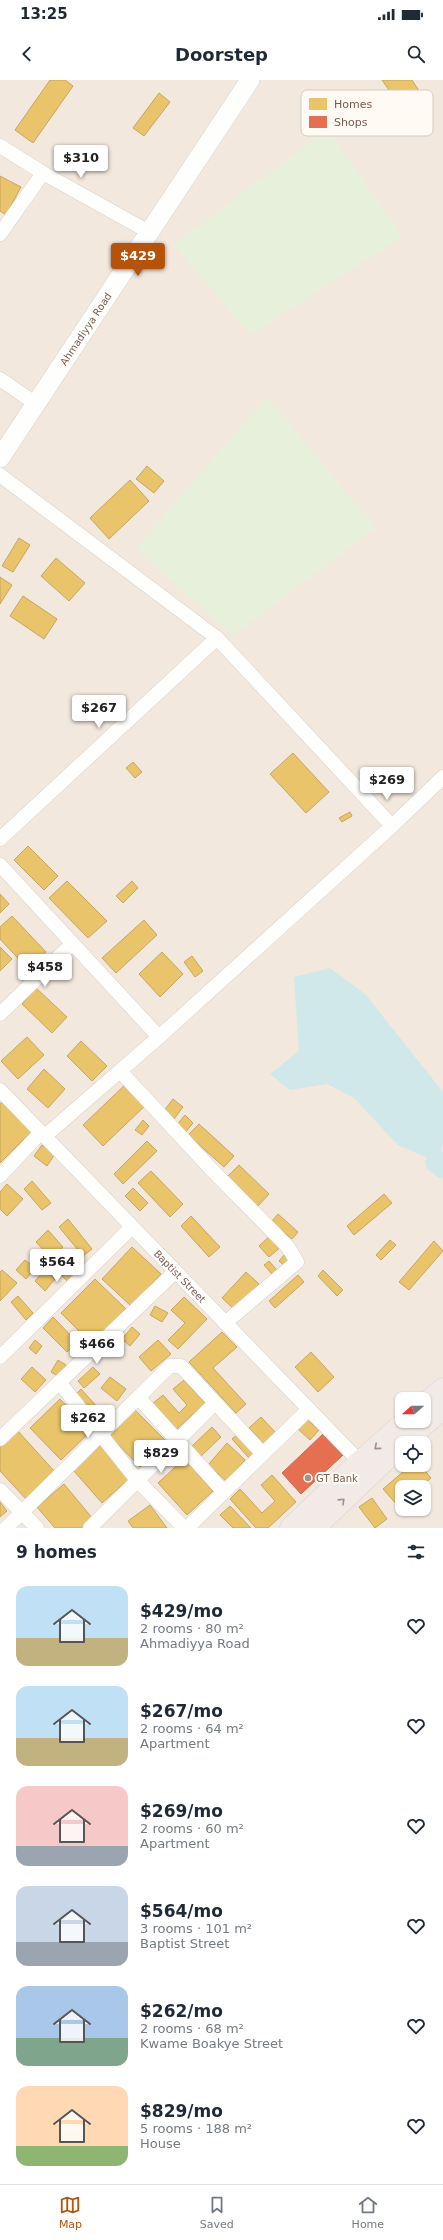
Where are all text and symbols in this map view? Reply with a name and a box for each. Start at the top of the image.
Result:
text: 13:25 [20,5,68,23]
icon: back [16,43,38,65]
icon: search [405,43,427,65]
text: Doorstep [175,44,268,65]
legend [301,90,433,136]
text: Homes [334,98,372,111]
text: Shops [334,116,368,129]
pin: $310 [57,145,105,179]
text: $310 [63,150,99,165]
pin: $429 [114,243,162,277]
text: $429 [120,248,156,263]
street label: Ahmadiyya Road [58,291,114,367]
pin: $267 [75,695,123,729]
text: $267 [81,700,117,715]
pin: $269 [363,767,411,801]
text: $269 [369,772,405,787]
pin: $458 [21,954,69,988]
text: $458 [27,959,63,974]
street label: Baptist Street [152,1248,208,1305]
pin: $564 [33,1249,81,1283]
text: $564 [39,1254,75,1269]
pin: $466 [73,1331,121,1365]
text: $466 [79,1336,115,1351]
north arrow [395,1392,431,1428]
map controls [395,1392,431,1516]
pin: $262 [64,1405,112,1439]
text: $262 [70,1410,106,1425]
button: locate [395,1436,431,1472]
pin: $829 [137,1440,185,1474]
one-way arrow [374,1442,382,1449]
text: $829 [143,1445,179,1460]
marker: GT Bank [303,1473,313,1483]
place label: GT Bank [316,1473,358,1484]
button: layers [395,1480,431,1516]
one-way arrow [337,1498,345,1506]
icon: filters [405,1541,427,1563]
text: 9 homes [16,1542,97,1562]
text: $429/mo [140,1601,223,1621]
icon: home [48,1602,96,1650]
icon: heart [405,1615,427,1637]
text: 2 rooms · 80 m² [140,1621,244,1636]
text: Ahmadiyya Road [140,1636,250,1651]
text: $267/mo [140,1701,223,1721]
icon: home [48,1702,96,1750]
icon: heart [405,1715,427,1737]
text: 2 rooms · 64 m² [140,1721,244,1736]
text: Apartment [140,1736,210,1751]
text: $269/mo [140,1801,223,1821]
icon: home [48,1802,96,1850]
icon: heart [405,1815,427,1837]
text: 2 rooms · 60 m² [140,1821,244,1836]
text: Apartment [140,1836,210,1851]
text: $564/mo [140,1901,223,1921]
icon: home [48,1902,96,1950]
icon: heart [405,1915,427,1937]
text: 3 rooms · 101 m² [140,1921,252,1936]
text: Baptist Street [140,1936,229,1951]
text: $262/mo [140,2001,223,2021]
icon: home [48,2002,96,2050]
icon: heart [405,2015,427,2037]
text: 2 rooms · 68 m² [140,2021,244,2036]
text: Kwame Boakye Street [140,2036,283,2051]
text: $829/mo [140,2101,223,2121]
icon: home [48,2102,96,2150]
icon: heart [405,2115,427,2137]
text: 5 rooms · 188 m² [140,2121,252,2136]
text: House [140,2136,181,2151]
tab: Map [59,2194,82,2231]
tab: Saved [200,2194,234,2231]
tab: Home [352,2194,384,2231]

